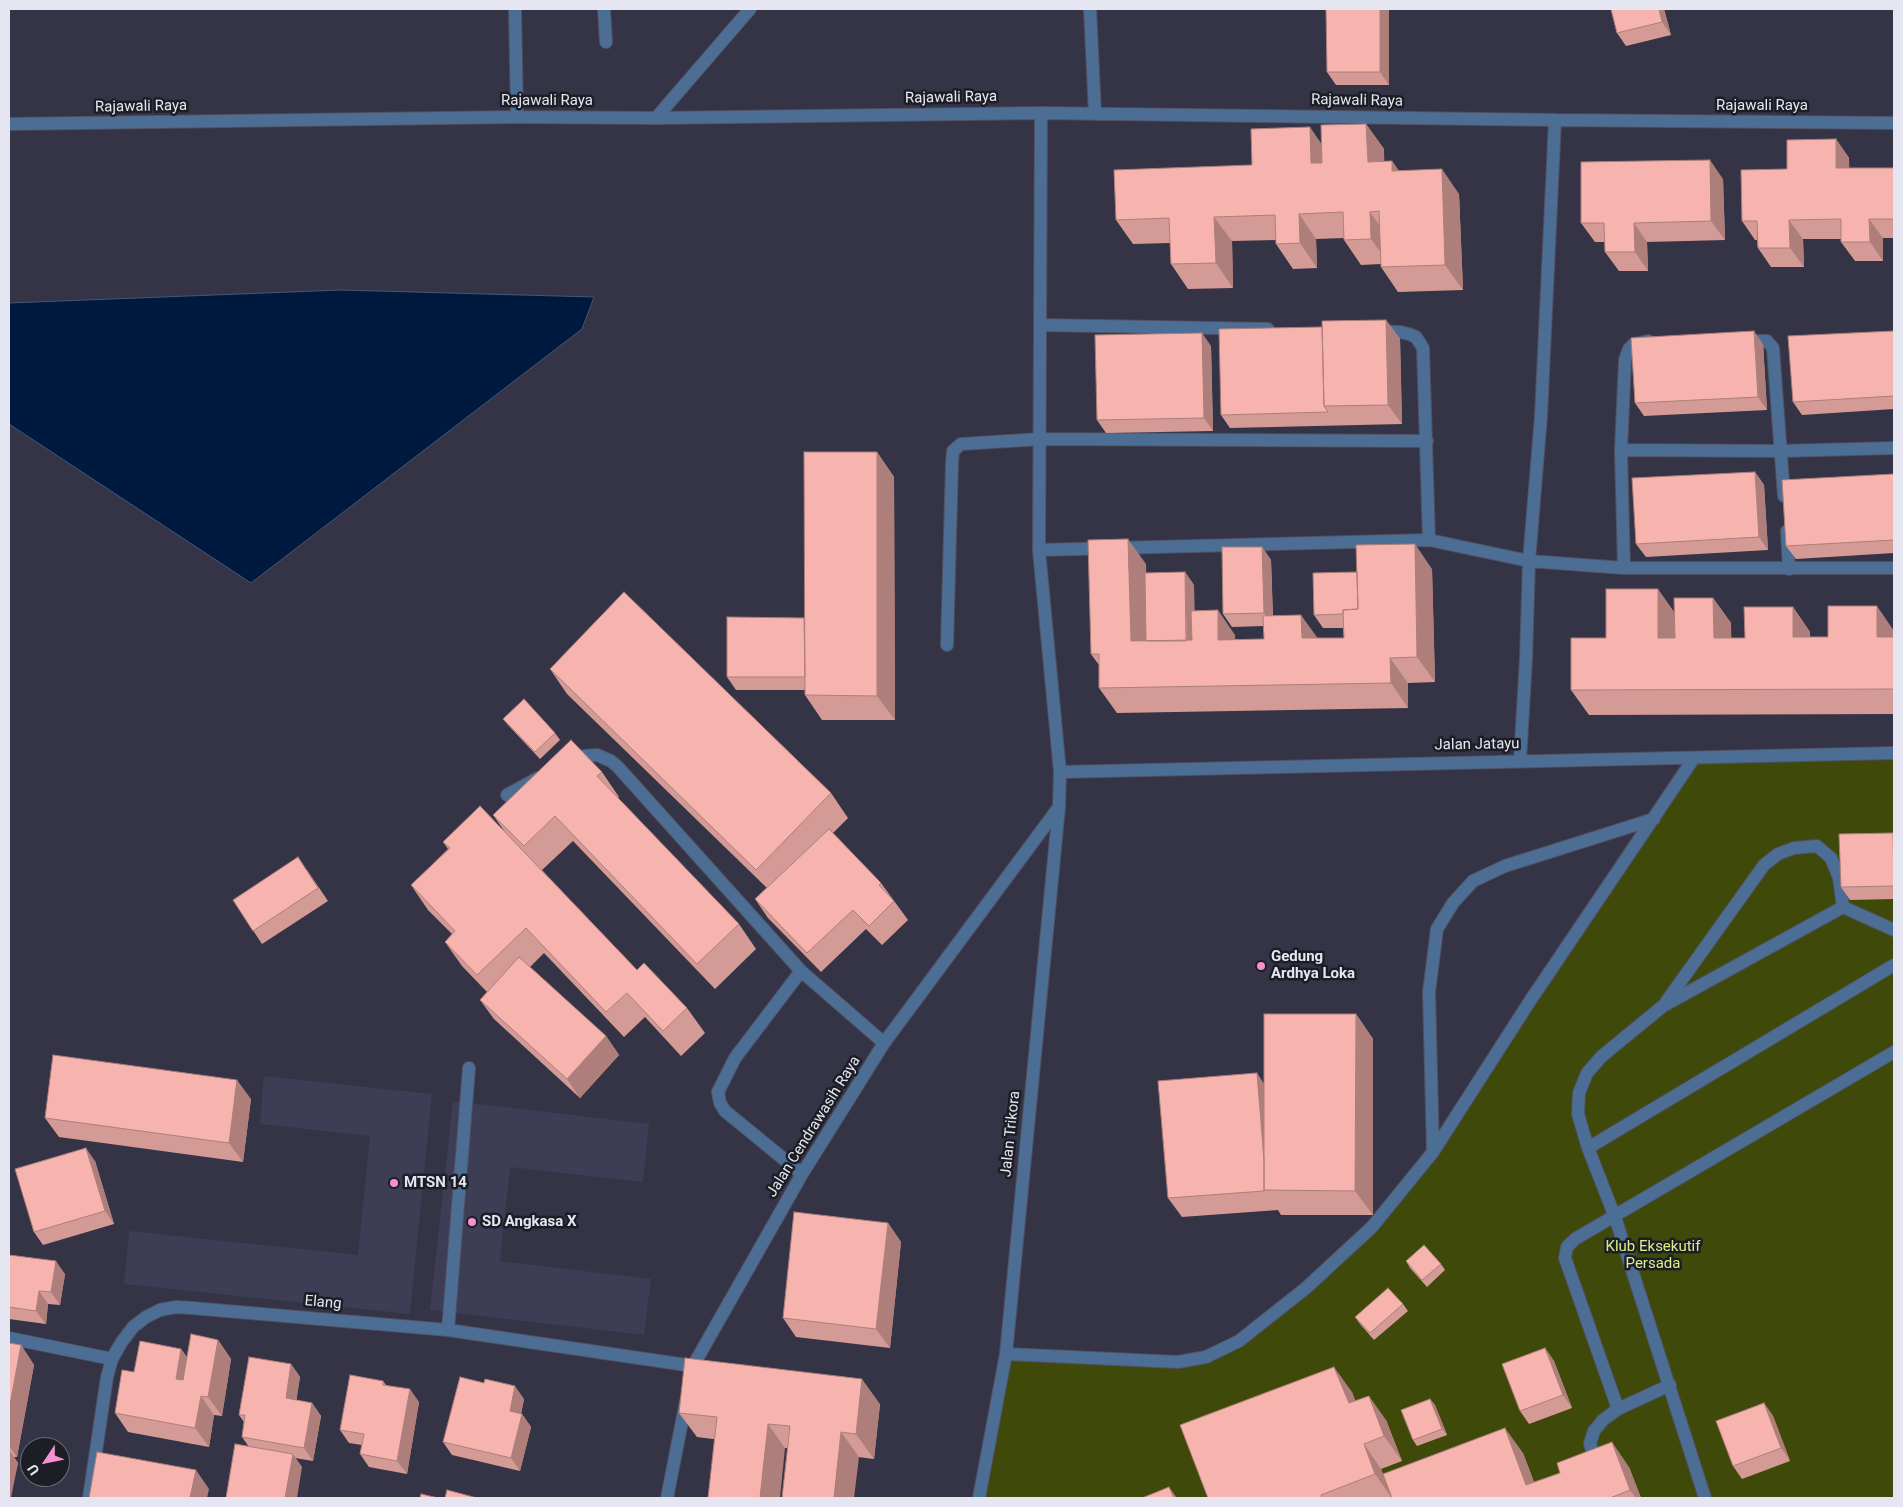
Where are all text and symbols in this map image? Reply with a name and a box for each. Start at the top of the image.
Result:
street label: Rajawali Raya [905,88,997,108]
street label: Rajawali Raya [1311,91,1403,111]
street label: Rajawali Raya [501,92,593,110]
street label: Rajawali Raya [95,97,187,117]
street label: Rajawali Raya [1716,97,1808,115]
street label: Jalan Jatayu [1434,735,1520,755]
place label: Gedung Ardhya Loka [1271,948,1355,983]
marker: Gedung Ardhya Loka [1255,960,1267,972]
street label: Jalan Cendrawasih Raya [763,1053,865,1201]
street label: Jalan Trikora [998,1090,1024,1178]
place label: MTSN 14 [404,1174,467,1192]
marker: MTSN 14 [388,1177,400,1189]
place label: SD Angkasa X [482,1213,577,1231]
marker: SD Angkasa X [466,1216,478,1228]
park label: Klub Eksekutif Persada [1606,1238,1700,1273]
street label: Elang [304,1292,342,1314]
north arrow [20,1437,70,1487]
text: U [24,1462,43,1478]

